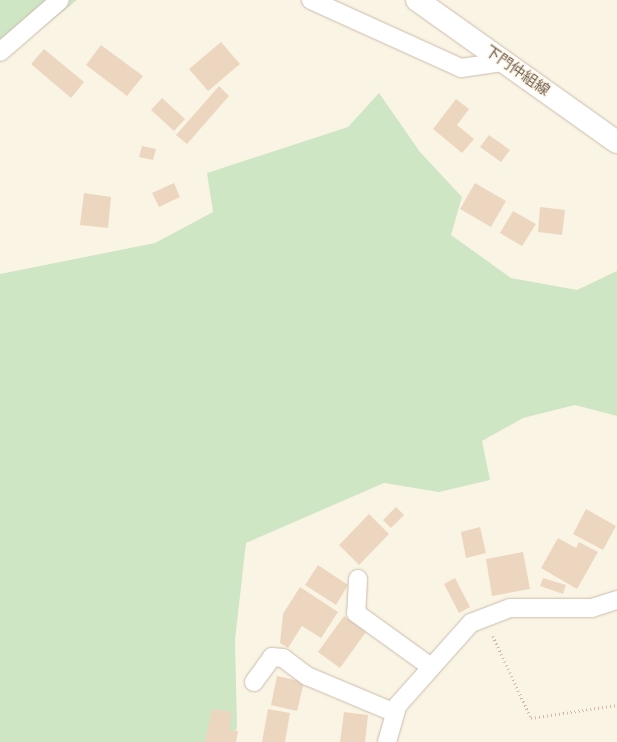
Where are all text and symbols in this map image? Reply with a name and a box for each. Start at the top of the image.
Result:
street label: 下門仲組線 [481,42,553,100]

